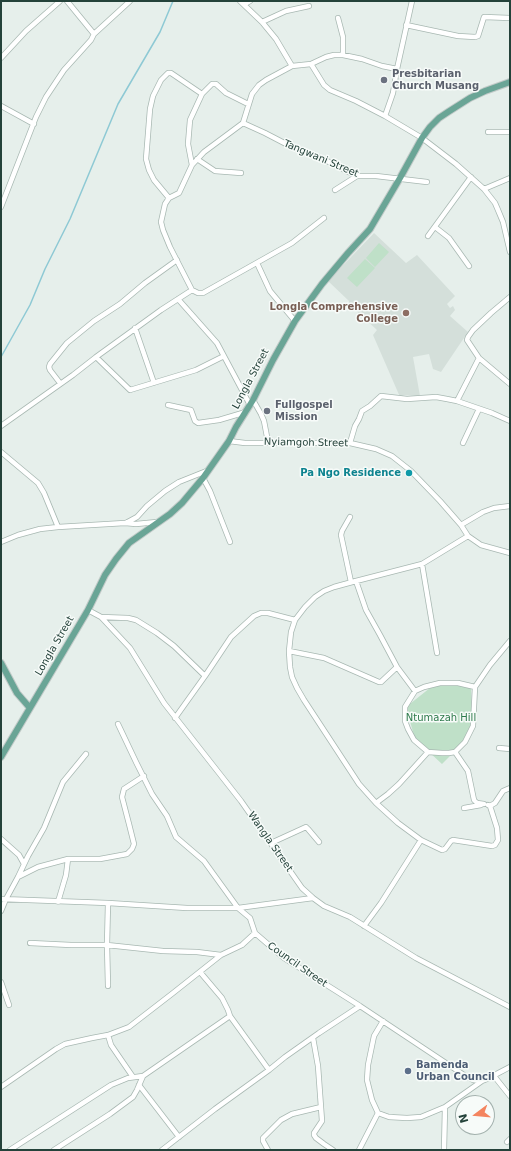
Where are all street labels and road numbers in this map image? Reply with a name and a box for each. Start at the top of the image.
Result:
street label: Tangwani Street [282,138,360,180]
street label: Longla Street [230,347,272,411]
street label: Nyiamgoh Street [264,436,348,450]
street label: Longla Street [33,614,77,678]
street label: Wangla Street [245,810,295,874]
street label: Council Street [265,940,329,990]

